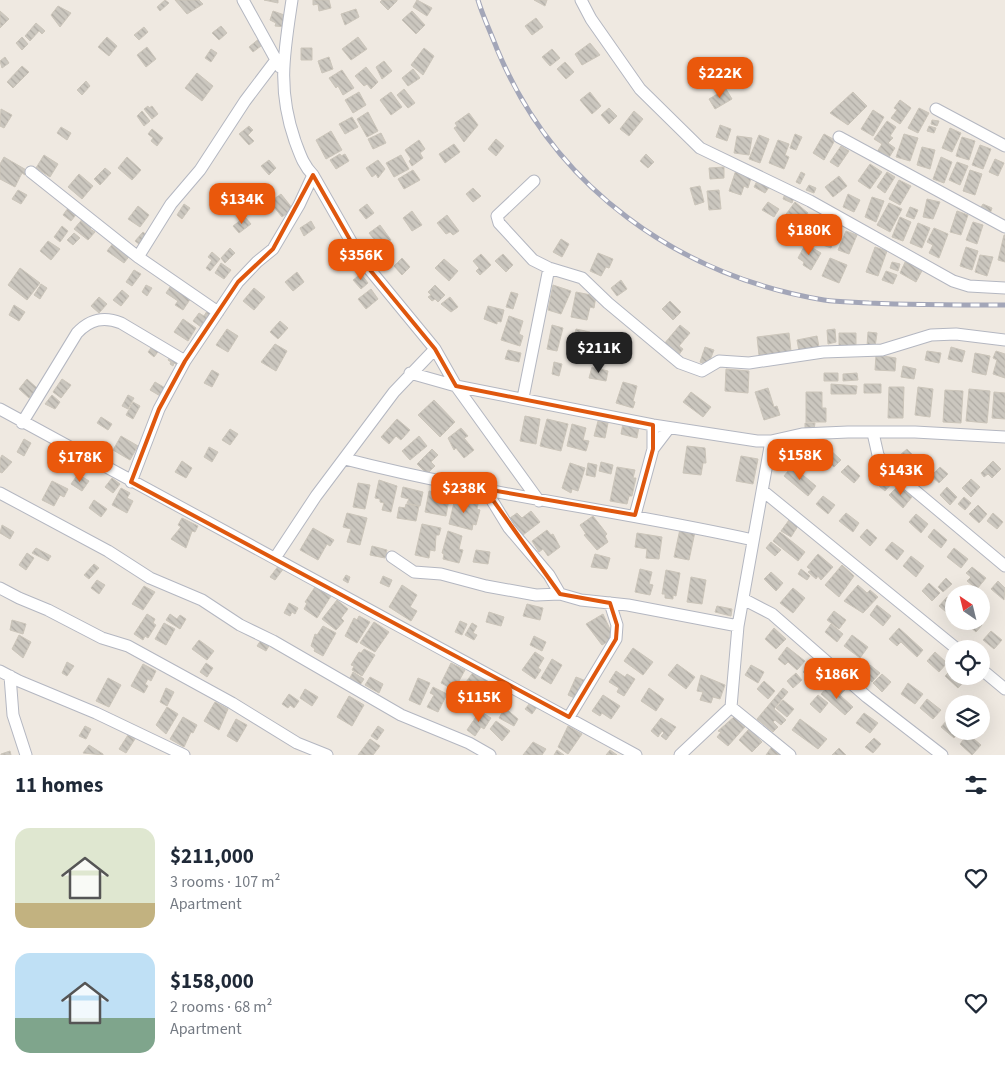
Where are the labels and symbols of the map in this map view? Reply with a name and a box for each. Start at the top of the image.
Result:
pin: $222K [685,56,755,99]
pin: $134K [207,182,277,225]
pin: $180K [774,214,844,256]
pin: $356K [326,238,396,281]
pin: $211K [564,332,634,374]
pin: $158K [765,438,835,481]
pin: $178K [45,440,115,483]
pin: $143K [866,454,936,496]
pin: $238K [429,472,499,514]
north arrow [945,585,990,630]
pin: $186K [802,658,872,700]
pin: $115K [444,680,514,723]

